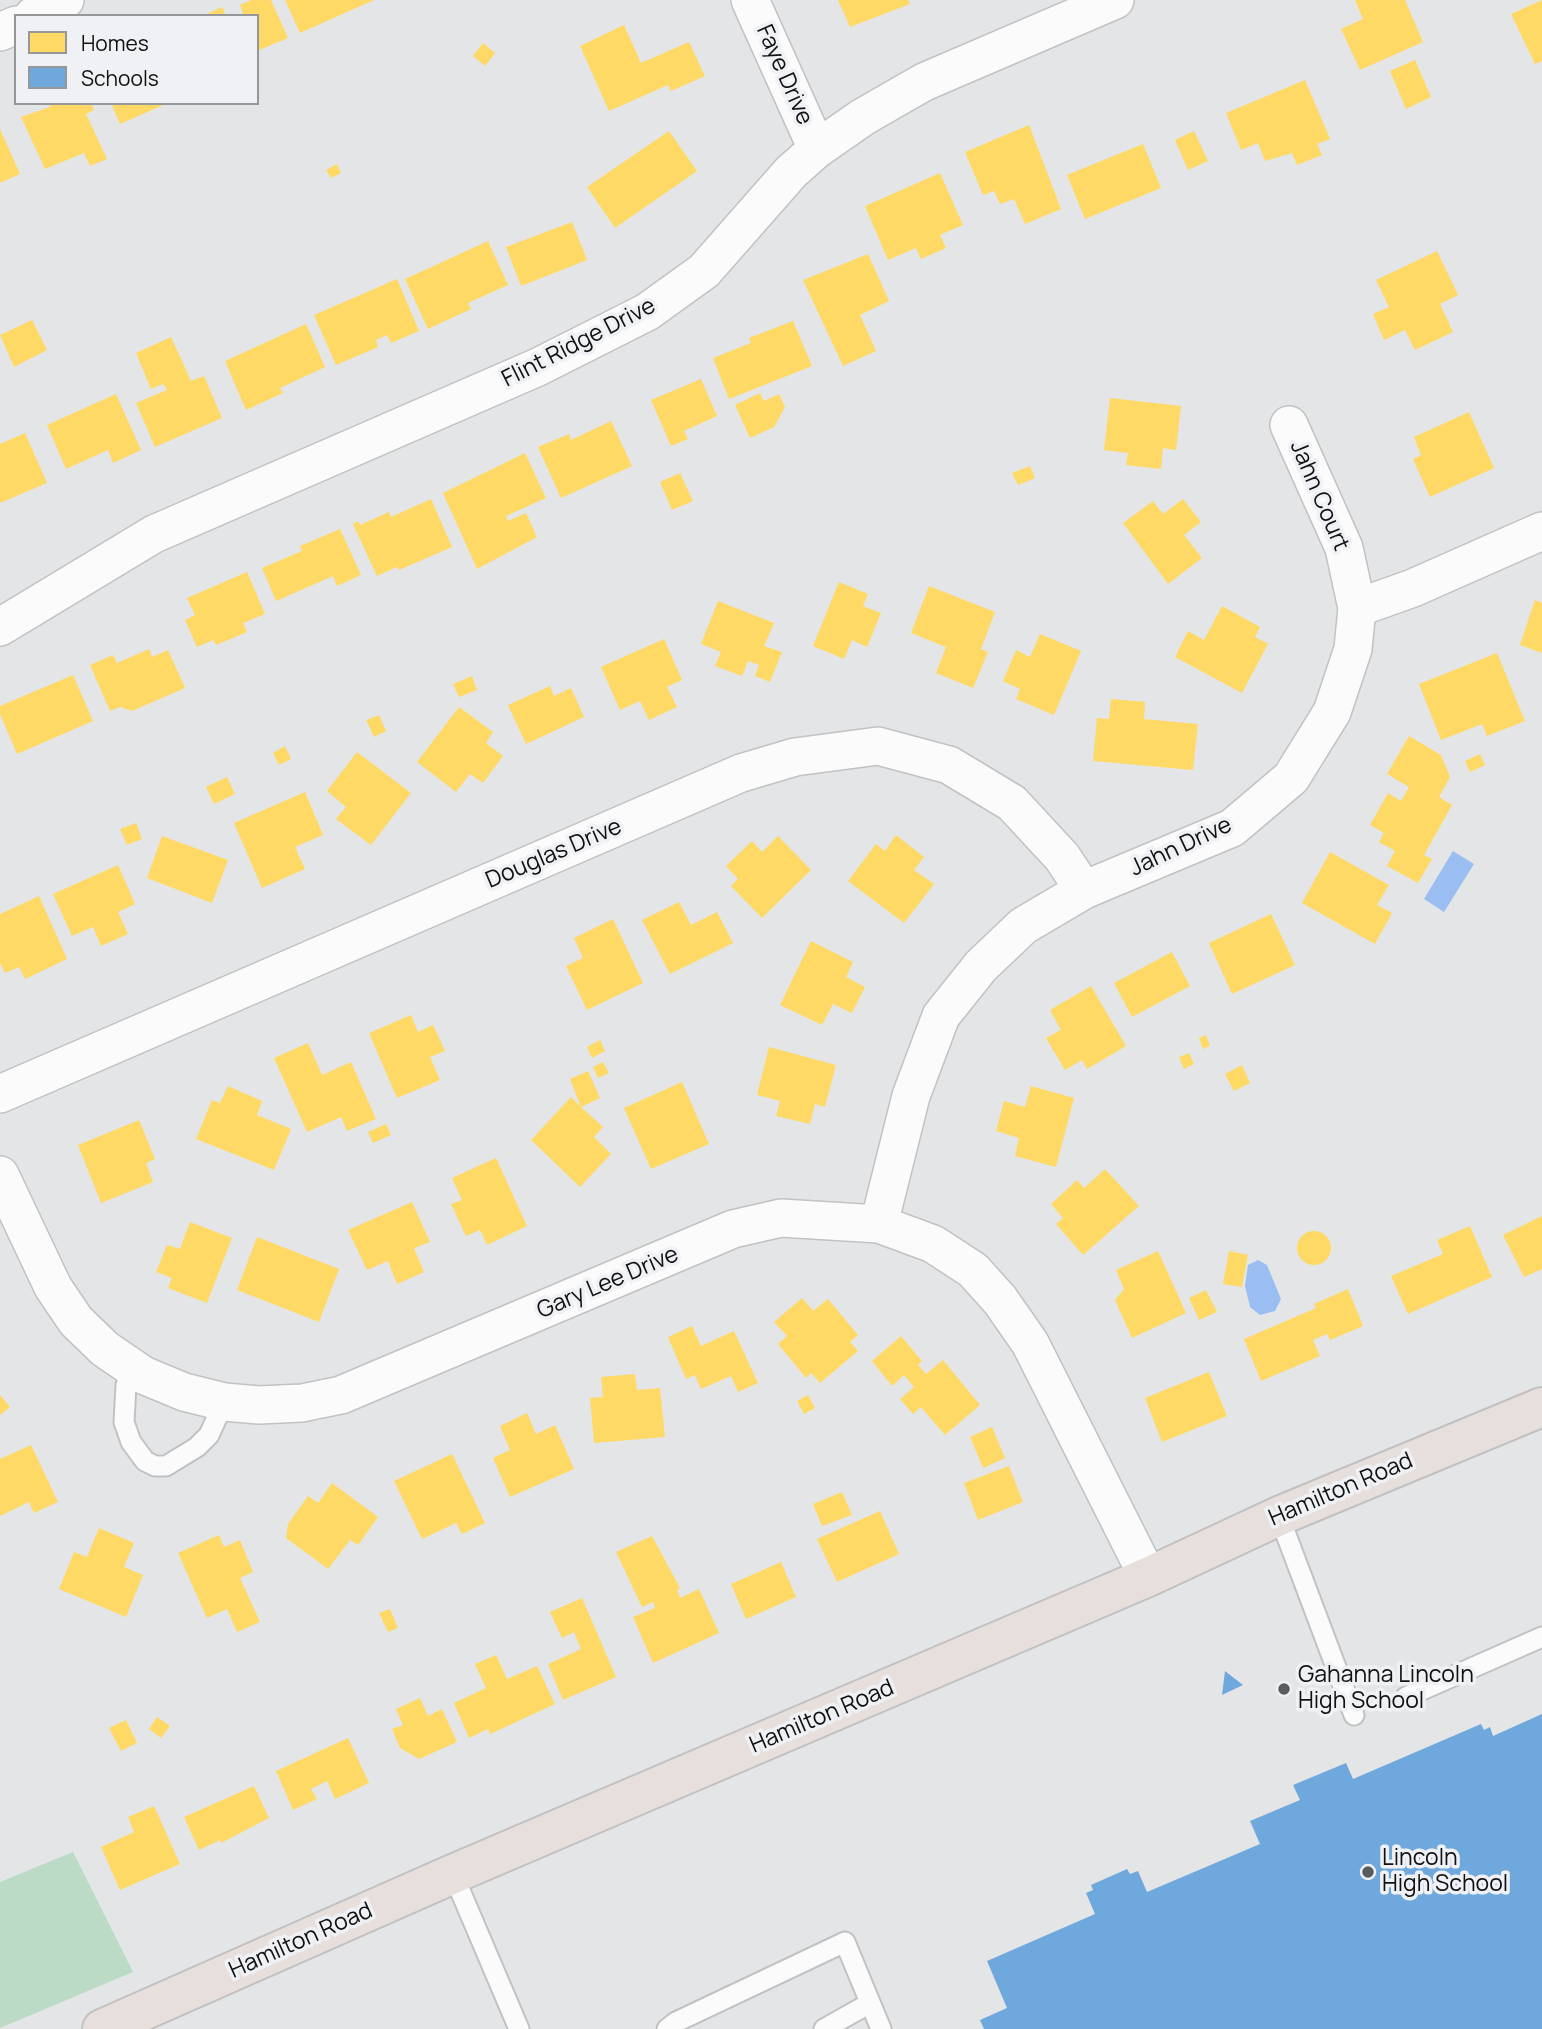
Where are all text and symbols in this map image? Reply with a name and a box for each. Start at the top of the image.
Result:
legend [14,14,259,105]
street label: Faye Drive [750,21,818,129]
text: Homes [81,29,149,57]
text: Schools [81,64,159,92]
street label: Flint Ridge Drive [498,292,660,394]
street label: Jahn Court [1284,437,1354,555]
street label: Jahn Drive [1126,811,1236,883]
street label: Douglas Drive [482,813,626,895]
street label: Gary Lee Drive [533,1241,683,1325]
street label: Hamilton Road [1265,1447,1417,1533]
place label: Gahanna Lincoln High School [1298,1662,1474,1716]
street label: Hamilton Road [746,1674,898,1760]
marker: Gahanna Lincoln High School [1276,1681,1292,1697]
place label: Lincoln High School [1382,1845,1508,1899]
marker: Lincoln High School [1360,1864,1376,1880]
street label: Hamilton Road [225,1897,377,1985]

